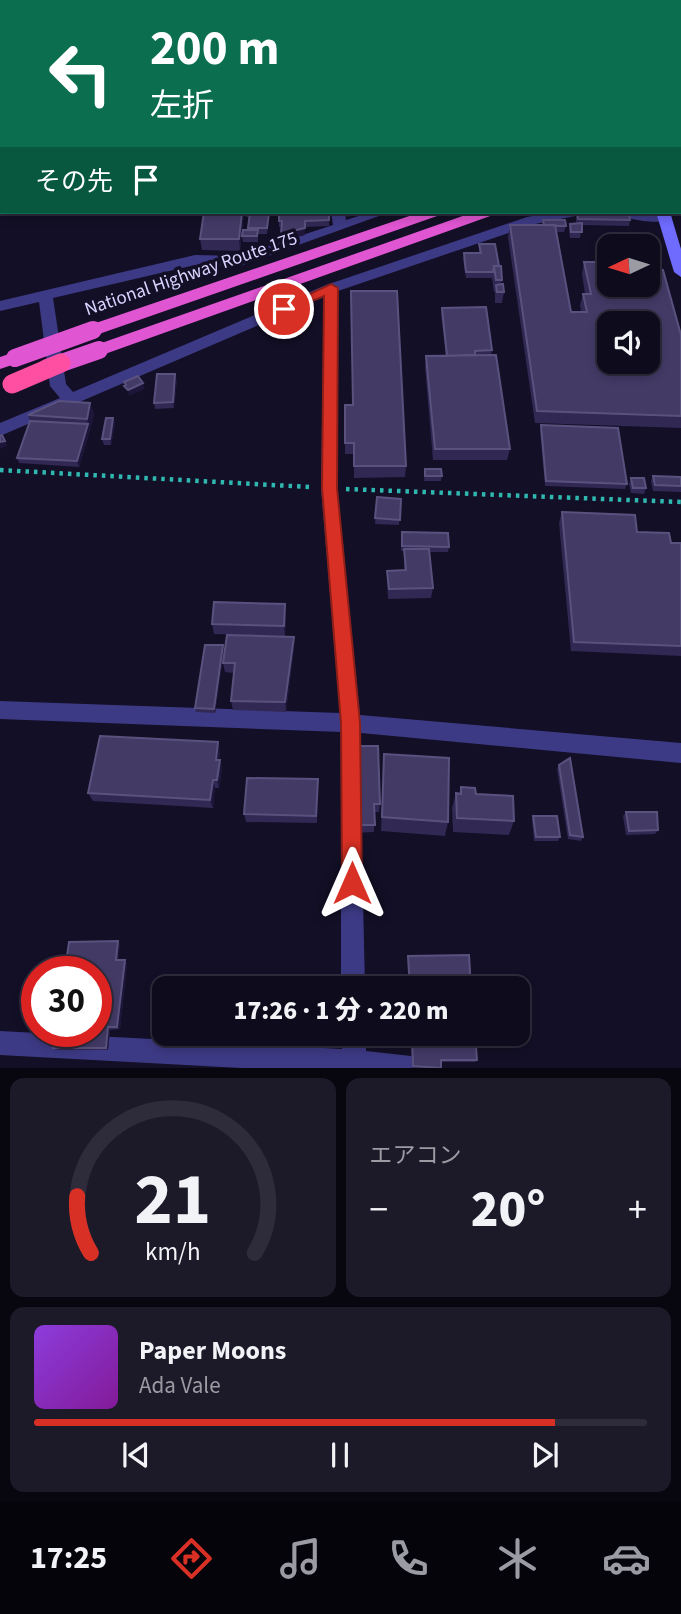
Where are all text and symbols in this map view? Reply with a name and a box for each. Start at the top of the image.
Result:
text: 200 m [150,14,279,84]
icon: left [35,28,126,119]
text: 左折 [150,83,214,129]
icon: arrive [127,161,165,199]
text: その先 [35,163,113,200]
street label: National Highway Route 175 [81,225,301,323]
north arrow [597,234,660,298]
map controls [597,234,660,374]
pin [254,279,314,339]
icon: arrive [265,290,303,328]
button: sound [597,311,660,374]
position arrow [315,846,389,920]
speed limit sign: 30 [21,956,112,1047]
text: 17:26 · 1 分 · 220 m [234,992,448,1029]
text: エアコン [370,1139,462,1172]
text: 21 [134,1149,211,1253]
text: 20° [471,1173,546,1247]
text: − [370,1183,388,1237]
text: + [628,1183,647,1237]
text: km/h [145,1234,201,1270]
text: Paper Moons [139,1332,286,1369]
text: Ada Vale [139,1369,221,1402]
icon: previous [117,1436,155,1474]
icon: pause [321,1436,359,1474]
icon: next [526,1436,564,1474]
icon: directions [167,1534,216,1583]
icon: music [276,1534,325,1583]
icon: phone [384,1534,433,1583]
icon: climate [493,1534,542,1583]
icon: car [602,1534,651,1583]
text: 17:25 [30,1535,107,1581]

